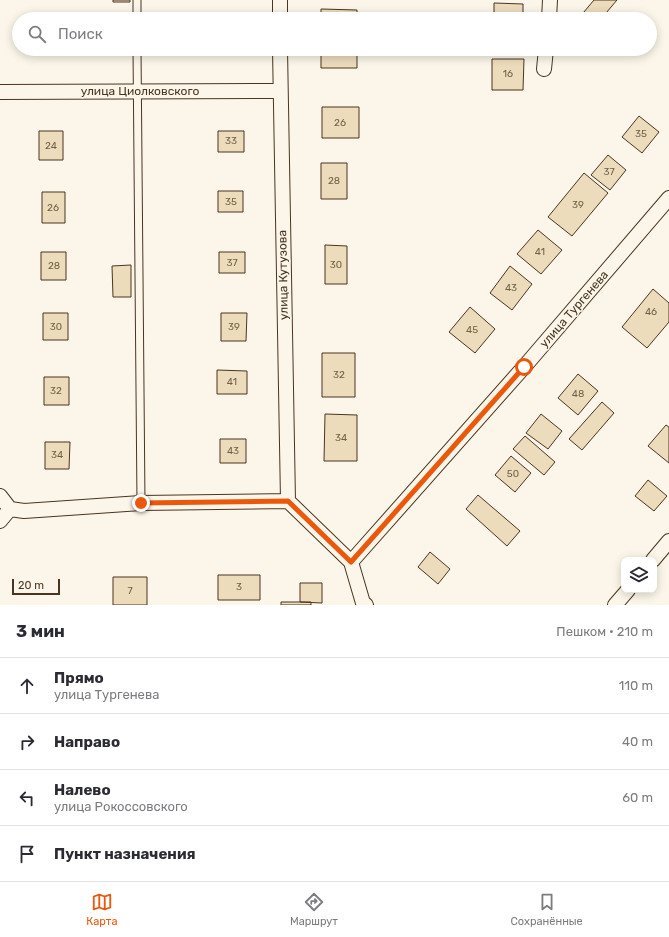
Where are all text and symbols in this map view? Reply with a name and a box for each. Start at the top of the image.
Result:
search box [12,12,657,56]
icon: search [26,23,48,45]
text: Поиск [58,25,103,43]
house number: 16 [503,68,513,80]
street label: улица Циолковского [81,84,199,98]
house number: 26 [334,117,346,129]
house number: 35 [635,128,647,140]
house number: 33 [225,135,237,147]
house number: 24 [45,140,57,152]
house number: 37 [603,166,615,178]
house number: 28 [328,175,340,187]
house number: 35 [225,196,237,208]
house number: 39 [572,199,584,211]
house number: 26 [47,202,59,214]
street label: улица Кутузова [275,230,291,320]
house number: 41 [535,246,545,258]
house number: 37 [226,257,238,269]
house number: 30 [330,259,342,271]
house number: 28 [48,260,60,272]
street label: улица Тургенева [537,268,611,350]
house number: 43 [505,282,517,294]
house number: 46 [645,306,657,318]
house number: 30 [50,321,62,333]
house number: 39 [228,321,240,333]
house number: 45 [466,324,478,336]
route start [515,358,533,376]
house number: 32 [333,369,345,381]
house number: 41 [227,376,237,388]
house number: 32 [50,385,62,397]
house number: 48 [572,388,584,400]
house number: 34 [335,432,347,444]
house number: 43 [227,445,239,457]
house number: 34 [51,449,63,461]
house number: 50 [507,468,519,480]
route end [132,494,150,512]
map controls [621,557,657,593]
button: layers [621,557,657,593]
scale bar [12,577,60,596]
text: 20 m [18,579,44,592]
house number: 3 [236,581,242,593]
house number: 7 [127,585,133,597]
text: 3 мин [16,621,65,641]
text: Пешком · 210 m [556,624,653,639]
text: Прямо [54,669,104,687]
icon: ahead [16,675,38,697]
text: 110 m [619,678,653,693]
text: улица Тургенева [54,687,159,702]
icon: right [16,731,38,753]
text: Направо [54,733,120,751]
text: 40 m [622,734,653,749]
text: Налево [54,781,111,799]
icon: left [16,787,38,809]
text: 60 m [622,790,653,805]
text: улица Рокоссовского [54,799,188,814]
icon: arrive [16,843,38,865]
text: Пункт назначения [54,845,196,863]
tab: Карта [86,891,118,928]
tab: Маршрут [290,891,338,928]
tab: Сохранённые [510,891,583,928]

